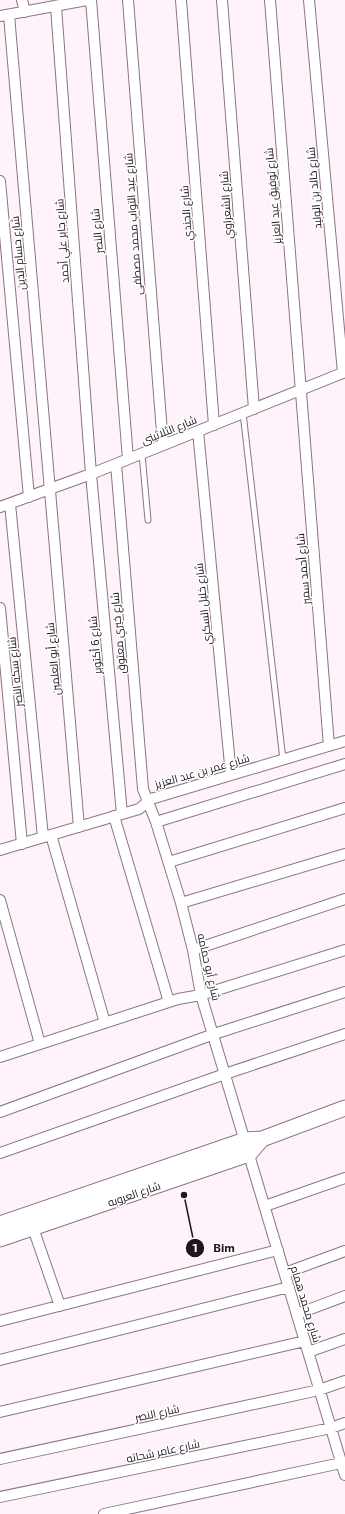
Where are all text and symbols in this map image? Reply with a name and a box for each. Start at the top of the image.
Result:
street label: شارع خالد بن الوليد [303,146,326,229]
street label: شارع توفيق عبد العزيز [262,147,285,246]
street label: شارع عبد التواب محمد مصطفى [121,152,146,296]
street label: شارع الشعراوي [217,170,237,240]
street label: شارع الجندي [177,185,197,241]
street label: شارع جابر علي أحمد [52,198,74,284]
street label: شارع النصر [88,208,107,255]
street label: شارع حسام الدين [8,215,29,291]
street label: شارع الثلاثينى [139,413,199,448]
street label: شارع أحمد سمير [293,533,314,606]
street label: شارع خليل السكري [192,562,216,646]
street label: شارع خيري معتوق [107,591,131,674]
street label: شارع 6 أكتوبر [85,615,106,676]
street label: شارع أبو العلمين [43,622,64,696]
street label: شارع سكه النصر [4,636,27,709]
street label: شارع عمر بن عبد العزيز [152,751,251,792]
street label: شارع أبو حمامه [193,932,224,1002]
street label: شارع العروبه [106,1178,163,1211]
callout: Bim [185,1236,243,1260]
text: 1 [192,1240,198,1254]
text: Bim [213,1240,235,1254]
street label: شارع محمد همام [287,1264,324,1344]
street label: شارع النصر [132,1401,181,1426]
street label: شارع عامر شحاته [125,1436,201,1467]

